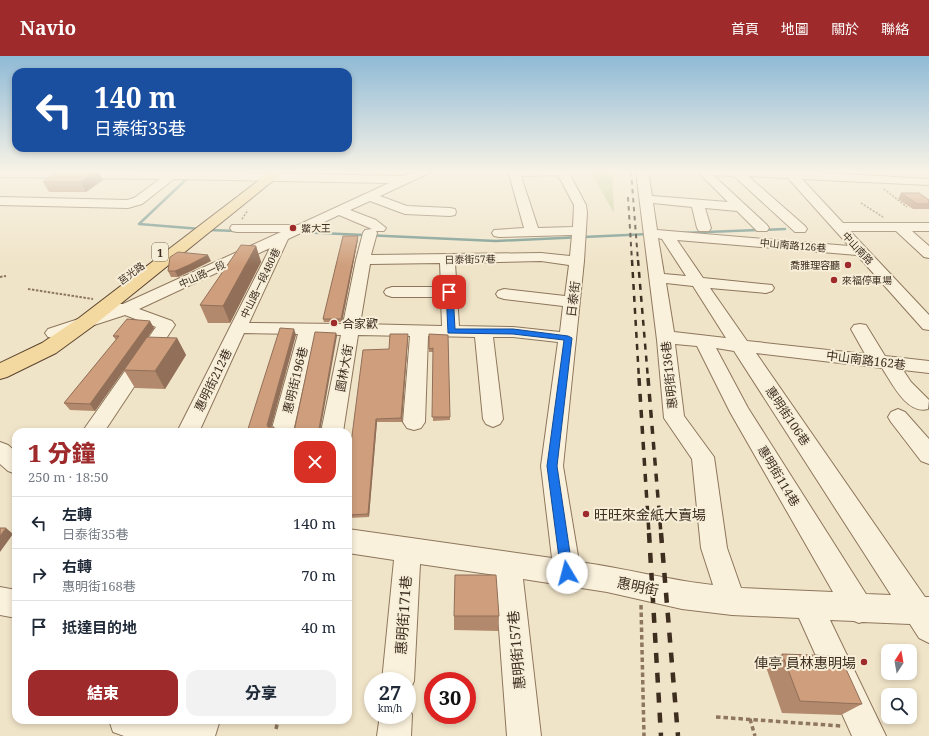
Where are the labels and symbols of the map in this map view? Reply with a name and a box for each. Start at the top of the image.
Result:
place label: 鱉大王 [301,221,331,235]
marker: 鱉大王 [288,223,298,233]
street label: 中山南路 [839,229,877,267]
street label: 中山南路126巷 [759,235,827,255]
road number: 1 [152,243,168,261]
street label: 中山路一段480巷 [237,245,283,321]
street label: 日泰街57巷 [444,252,496,266]
street label: 中山路一段 [176,257,228,291]
street label: 莒光路 [115,258,147,288]
place label: 喬雅理容聽 [790,258,840,272]
marker: 喬雅理容聽 [843,260,853,270]
place label: 來福停車場 [842,273,892,287]
pin [432,275,466,309]
marker: 來福停車場 [829,275,839,285]
street label: 日泰街 [562,280,584,318]
place label: 合家歡 [342,315,378,332]
marker: 合家歡 [329,318,339,328]
street label: 惠明街136巷 [657,340,681,410]
street label: 園林大街 [331,343,357,393]
street label: 惠明街196巷 [279,345,311,415]
street label: 惠明街212巷 [190,346,236,414]
street label: 中山南路162巷 [825,347,907,373]
street label: 惠明街106巷 [762,383,814,449]
street label: 惠明街114巷 [754,442,804,510]
place label: 旺旺來金紙大賣場 [594,505,706,524]
marker: 旺旺來金紙大賣場 [581,509,591,519]
position arrow [546,552,588,594]
street label: 惠明街 [615,572,661,600]
street label: 惠明街171巷 [391,575,415,655]
street label: 惠明街157巷 [503,610,529,690]
north arrow [881,644,917,680]
place label: 俥亭 員林惠明場 [754,653,856,672]
marker: 俥亭 員林惠明場 [859,657,869,667]
speed limit sign: 30 [424,672,476,724]

